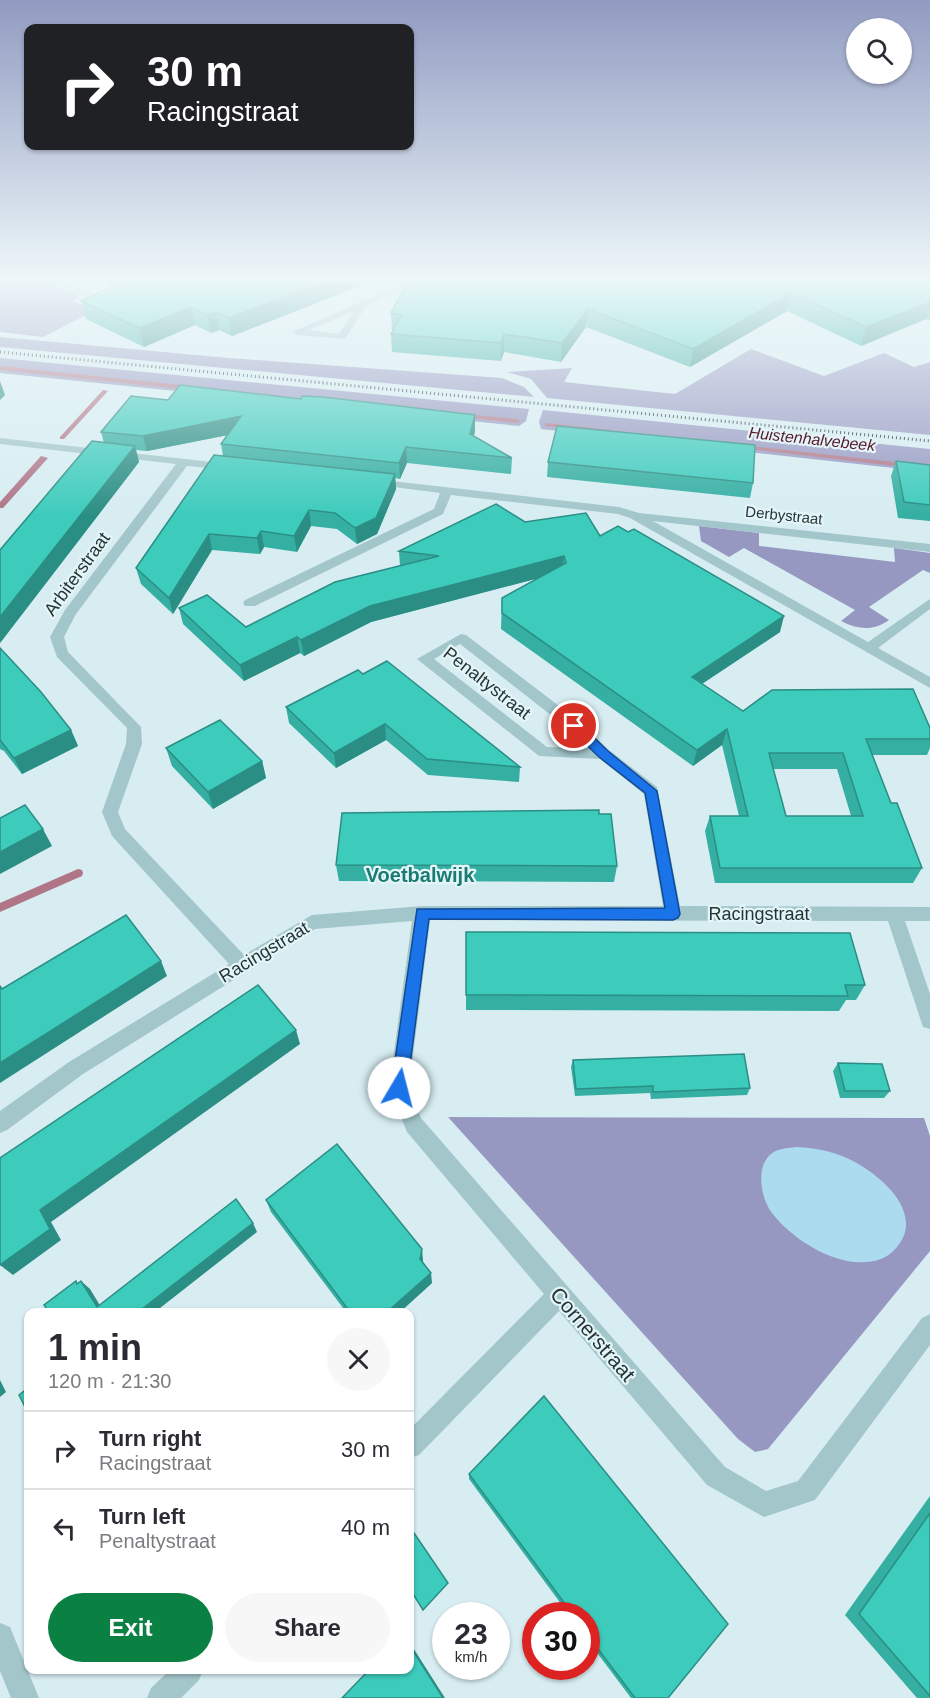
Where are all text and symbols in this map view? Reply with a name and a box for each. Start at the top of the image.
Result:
map controls [846,18,912,84]
button: search [846,18,912,84]
icon: right [48,48,126,126]
text: 30 m [147,48,243,95]
text: Racingstraat [147,97,299,127]
water label: Huistenhalvebeek [748,424,877,454]
street label: Derbystraat [745,502,824,528]
street label: Arbiterstraat [40,528,114,620]
street label: Penaltystraat [439,643,535,723]
pin [548,700,599,751]
icon: arrive [557,709,590,742]
district label: Voetbalwijk [366,864,475,886]
street label: Racingstraat [708,904,810,924]
street label: Racingstraat [216,917,312,987]
position arrow [367,1056,431,1120]
street label: Cornerstraat [546,1282,640,1386]
text: 1 min [48,1327,142,1368]
button: close [327,1328,390,1391]
text: 120 m · 21:30 [48,1370,171,1392]
text: Turn right [99,1426,201,1451]
icon: right [48,1434,81,1467]
text: 30 m [341,1437,390,1462]
text: Racingstraat [99,1452,211,1474]
text: Turn left [99,1504,185,1529]
icon: left [48,1512,81,1545]
text: 40 m [341,1515,390,1540]
text: Penaltystraat [99,1530,216,1552]
button: Exit [48,1593,213,1662]
button: Share [225,1593,390,1662]
speed limit sign: 30 [522,1602,600,1680]
text: 23 [454,1617,488,1650]
text: km/h [455,1648,487,1665]

